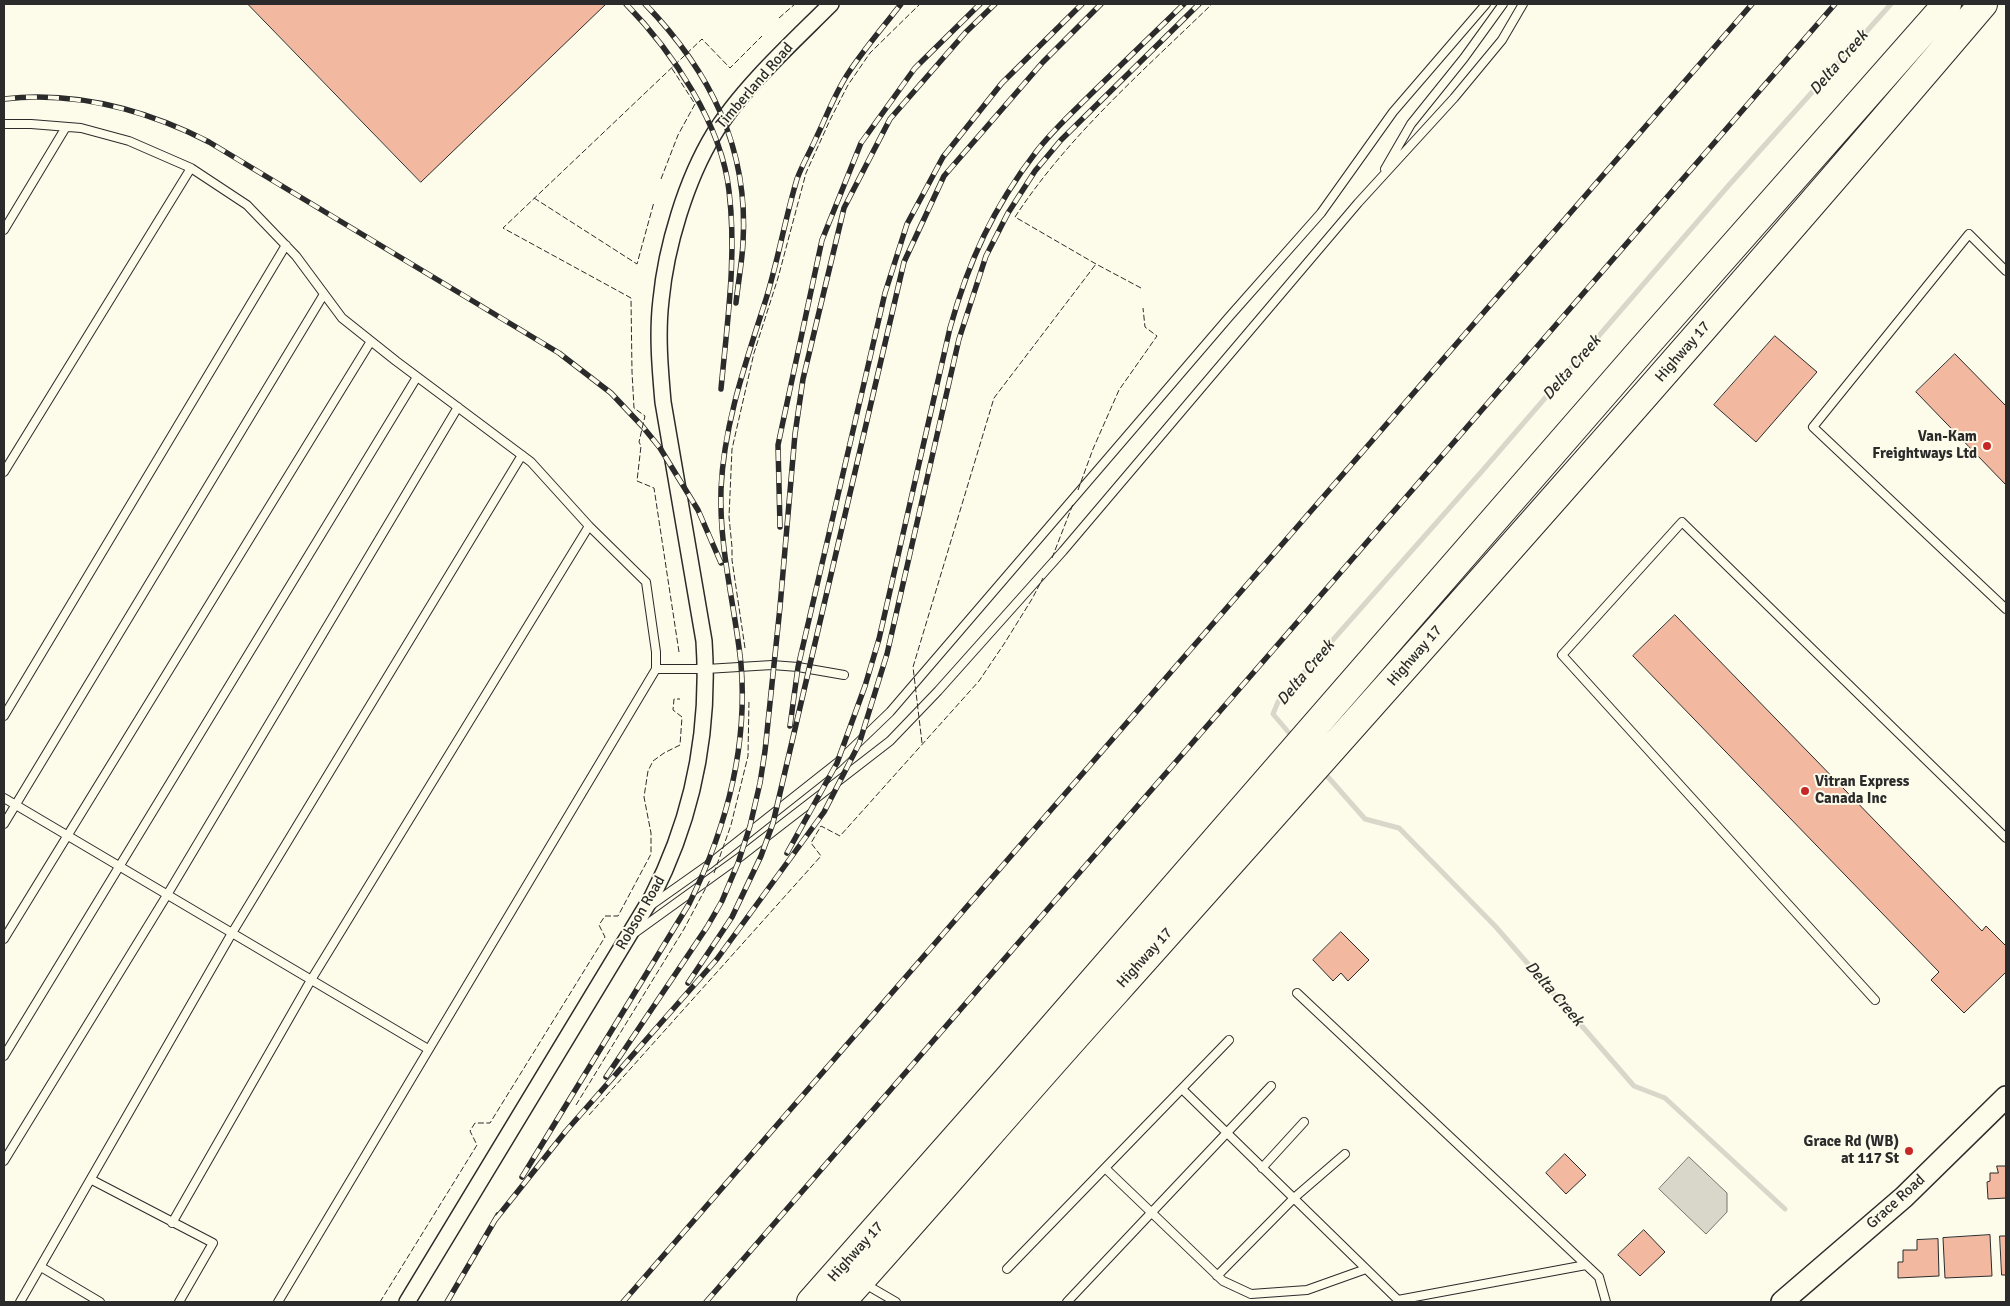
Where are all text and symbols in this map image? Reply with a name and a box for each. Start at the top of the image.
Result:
water label: Delta Creek [1806,27,1872,99]
street label: Timberland Road [713,39,797,133]
street label: Highway 17 [1652,318,1714,386]
water label: Delta Creek [1539,332,1605,404]
place label: Van-Kam Freightways Ltd [1872,428,1977,463]
marker: Van-Kam Freightways Ltd [1981,440,1993,452]
street label: Highway 17 [1384,622,1446,690]
water label: Delta Creek [1273,636,1339,710]
place label: Vitran Express Canada Inc [1815,773,1909,808]
marker: Vitran Express Canada Inc [1799,785,1811,797]
street label: Robson Road [613,873,669,953]
street label: Highway 17 [1113,924,1177,992]
water label: Delta Creek [1521,958,1587,1030]
place label: Grace Rd (WB) at 117 St [1804,1133,1899,1168]
marker: Grace Rd (WB) at 117 St [1903,1145,1915,1157]
street label: Grace Road [1863,1171,1929,1233]
street label: Highway 17 [824,1218,888,1286]

